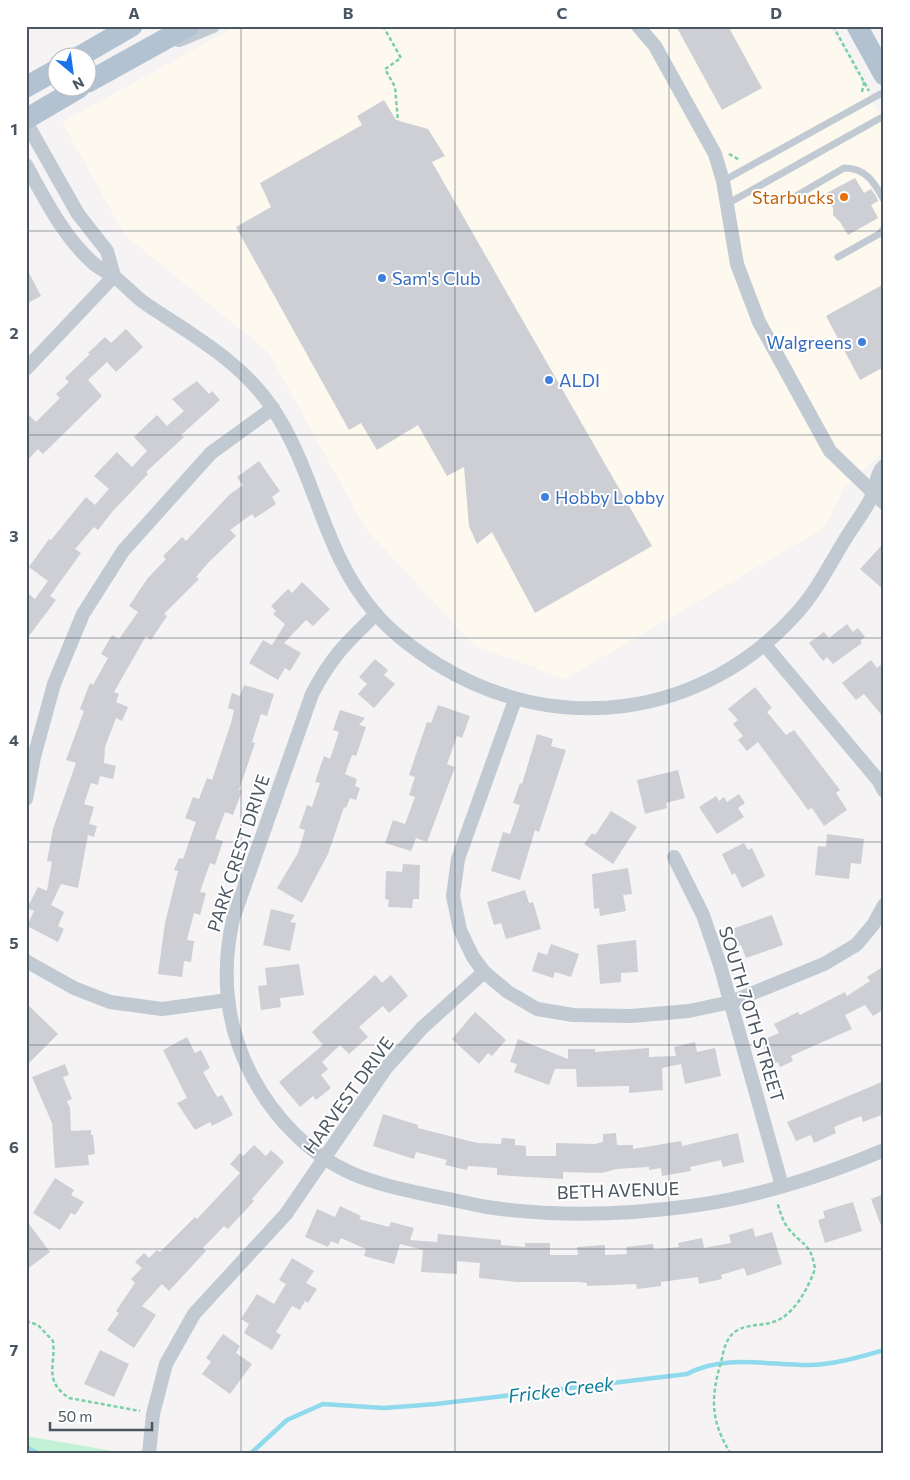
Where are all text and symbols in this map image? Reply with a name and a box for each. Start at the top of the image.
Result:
text: A [128,3,140,22]
text: B [343,3,354,22]
text: C [557,3,568,22]
text: D [770,3,782,22]
north arrow [48,48,98,98]
text: N [70,74,87,94]
text: 1 [10,119,18,138]
place label: Starbucks [752,186,834,208]
marker: Starbucks [838,191,850,203]
place label: Sam's Club [392,267,481,289]
marker: Sam's Club [376,272,388,284]
text: 2 [9,323,19,342]
place label: Walgreens [766,331,852,353]
marker: Walgreens [856,336,868,348]
place label: ALDI [559,369,600,391]
marker: ALDI [543,374,555,386]
place label: Hobby Lobby [555,486,665,508]
marker: Hobby Lobby [539,491,551,503]
text: 3 [9,526,19,545]
text: 4 [9,730,19,749]
street label: PARK CREST DRIVE [202,772,274,934]
street label: SOUTH 70TH STREET [715,923,789,1105]
text: 5 [9,933,19,952]
street label: HARVEST DRIVE [298,1032,398,1158]
text: 6 [9,1137,19,1156]
street label: BETH AVENUE [556,1177,680,1203]
text: 7 [10,1340,19,1359]
water label: Fricke Creek [507,1371,616,1407]
scale bar [50,1400,152,1432]
text: 50 m [58,1407,92,1425]

